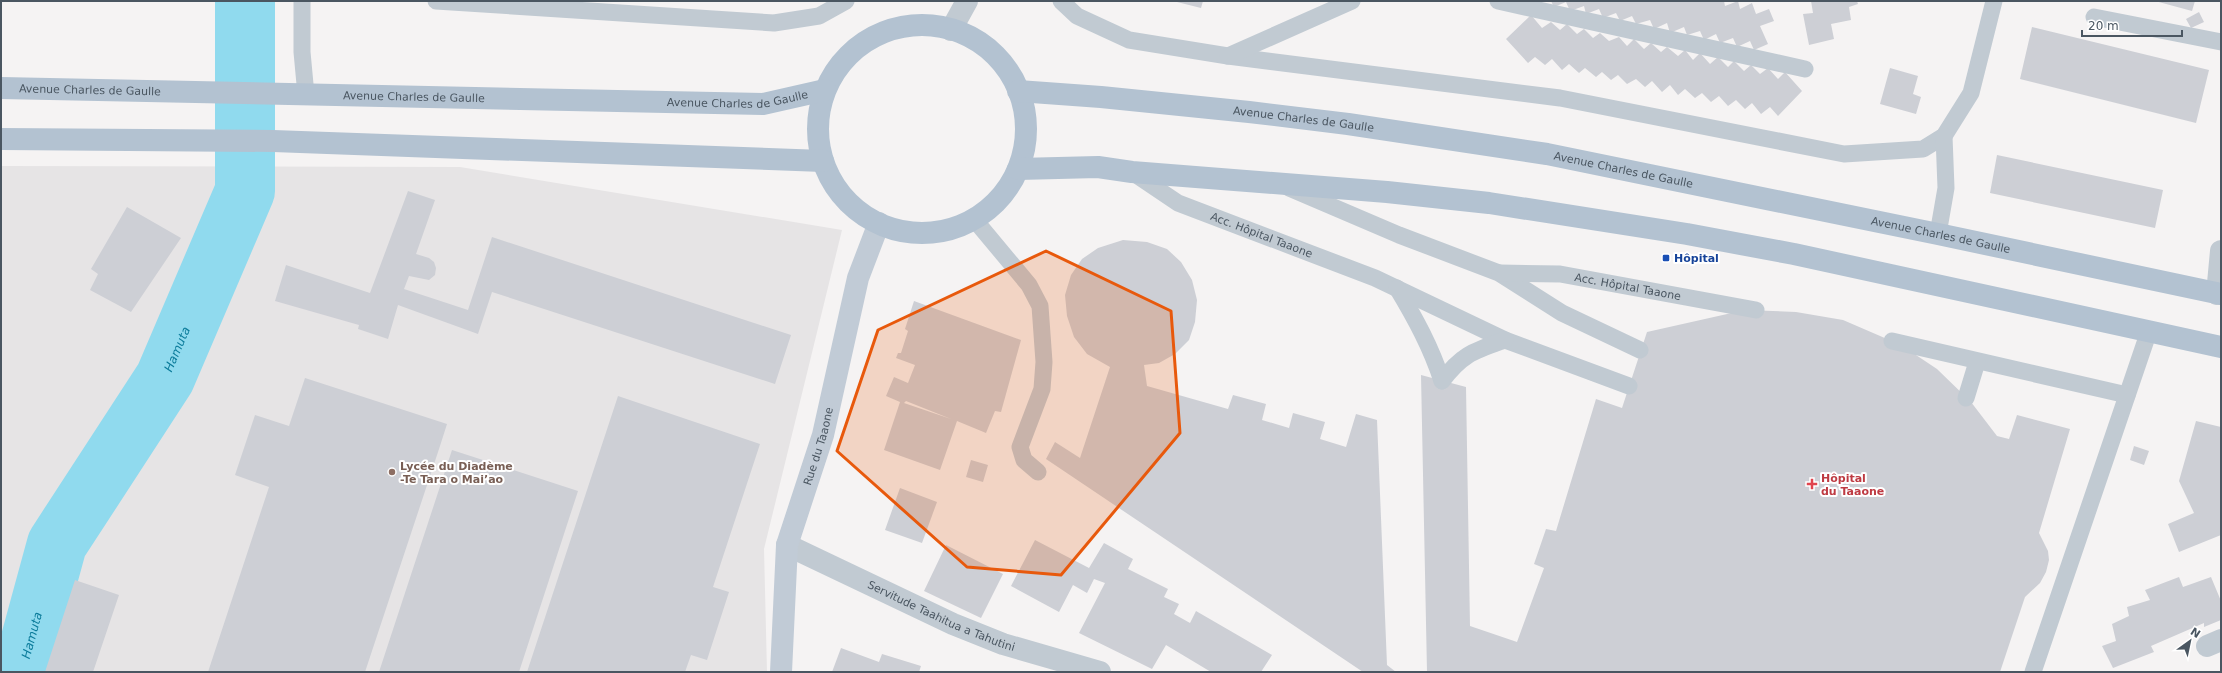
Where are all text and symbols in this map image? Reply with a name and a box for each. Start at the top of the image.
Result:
scale bar [2082,12,2182,38]
text: 20 m [2088,19,2119,33]
street label: Avenue Charles de Gaulle [19,82,161,98]
street label: Avenue Charles de Gaulle [667,88,809,111]
street label: Avenue Charles de Gaulle [343,89,485,105]
street label: Avenue Charles de Gaulle [1232,104,1375,134]
street label: Avenue Charles de Gaulle [1553,149,1694,190]
street label: Acc. Hôpital Taaone [1209,210,1315,260]
street label: Avenue Charles de Gaulle [1870,214,2012,256]
place label: Hôpital [1674,252,1719,265]
marker: Hôpital [1661,253,1671,263]
street label: Acc. Hôpital Taaone [1574,270,1682,303]
water label: Hamuta [161,325,193,374]
street label: Rue du Taaone [801,406,836,487]
place label: Lycée du Diadème -Te Tara o Mai’ao [400,460,513,486]
marker: Lycée du Diadème -Te Tara o Mai’ao [387,467,397,477]
place label: Hôpital du Taaone [1821,472,1884,498]
marker: Hôpital du Taaone [1806,478,1818,490]
street label: Servitude Taahitua a Tahutini [866,578,1017,654]
water label: Hamuta [19,610,45,660]
north arrow [2170,621,2210,661]
text: N [2188,625,2203,641]

